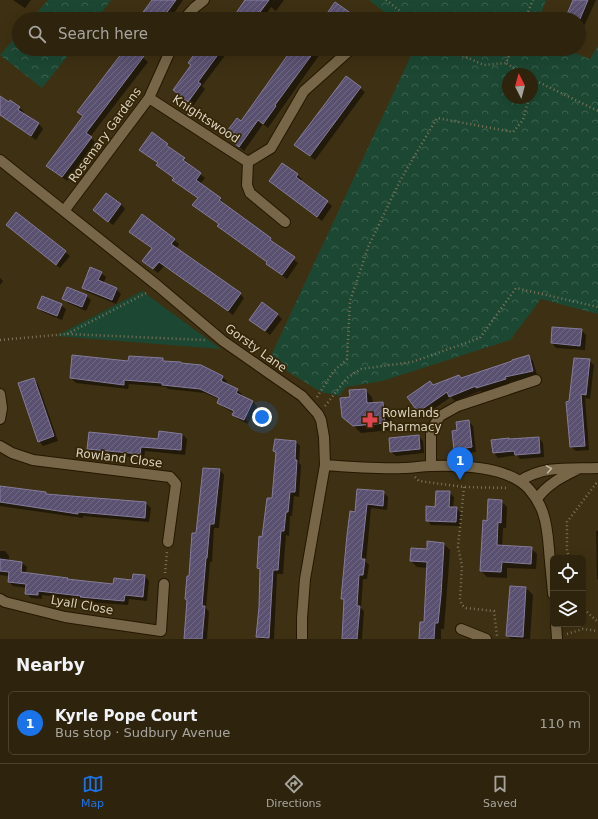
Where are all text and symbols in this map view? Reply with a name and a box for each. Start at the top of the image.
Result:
search box [12,12,586,56]
icon: search [26,23,48,45]
text: Search here [58,25,148,43]
north arrow [502,68,538,104]
street label: Rosemary Gardens [66,85,144,185]
street label: Knightswood [170,92,242,146]
street label: Gorsty Lane [223,321,289,375]
place label: Rowlands Pharmacy [382,406,442,434]
your location [252,407,272,427]
pharmacy icon: Rowlands Pharmacy [361,411,379,429]
street label: Rowland Close [75,446,163,470]
pin: 1 [447,447,473,480]
one-way arrow [545,466,552,474]
map controls [550,555,586,627]
button: locate [550,555,586,591]
button: layers [550,591,586,627]
street label: Lyall Close [50,593,114,617]
text: Nearby [16,655,85,675]
text: Kyrle Pope Court [55,707,197,725]
text: 1 [25,716,35,731]
text: 110 m [539,716,581,731]
text: Bus stop · Sudbury Avenue [55,725,230,740]
tab: Map [81,773,104,810]
tab: Directions [266,773,321,810]
tab: Saved [483,773,517,810]

